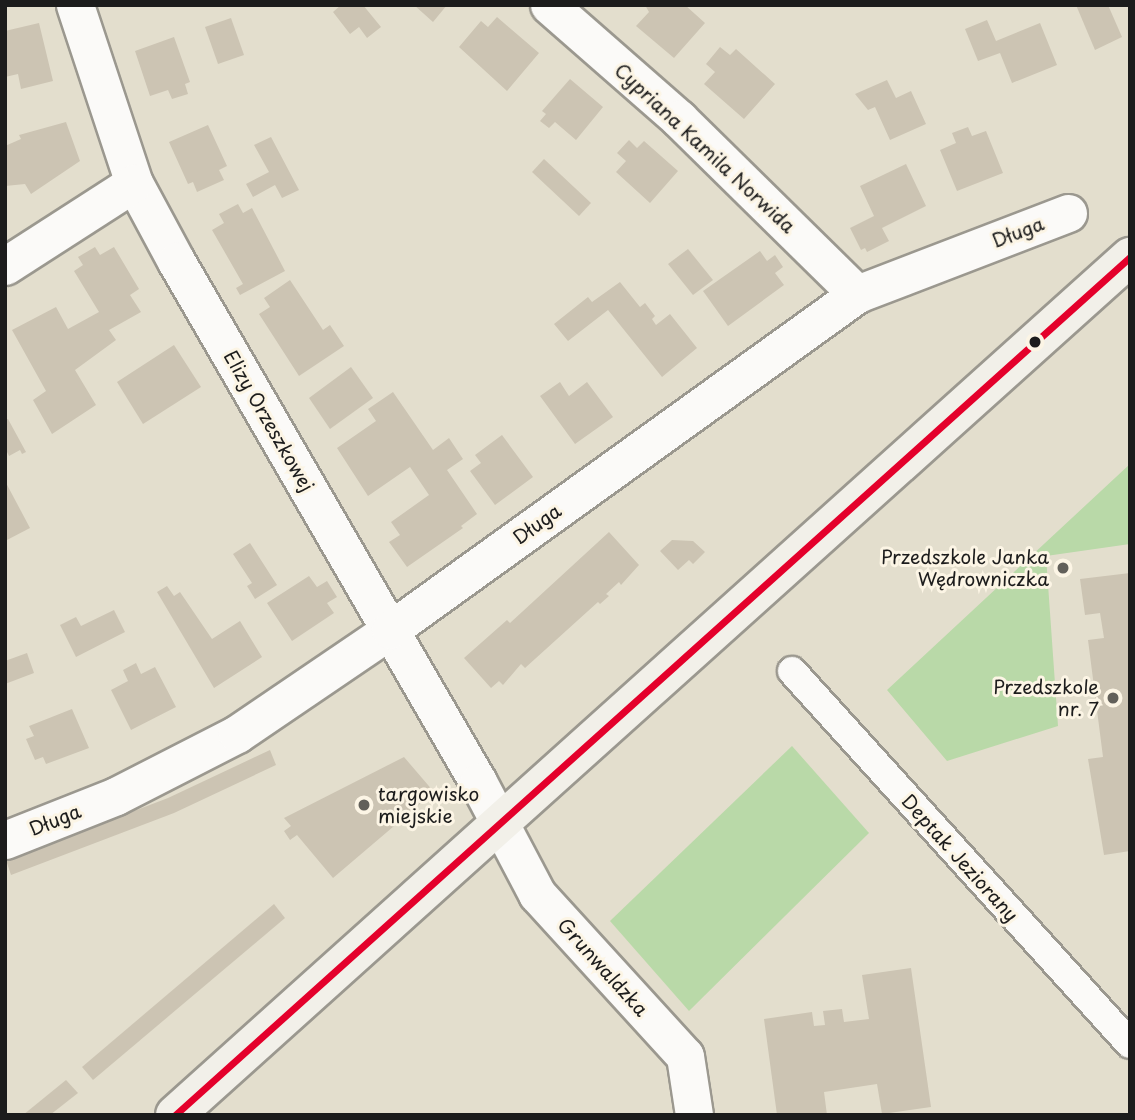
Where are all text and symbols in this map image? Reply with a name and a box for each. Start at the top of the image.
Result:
street label: Cypriana Kamila Norwida [610,58,800,238]
street label: Długa [989,212,1047,252]
unlabelled marker [1028,335,1042,349]
street label: Elizy Orzeszkowej [219,346,319,496]
street label: Długa [509,499,565,549]
place label: Przedszkole Janka Wędrowniczka [880,546,1049,590]
marker: Przedszkole Janka Wędrowniczka [1055,560,1071,576]
place label: Przedszkole nr. 7 [993,676,1099,720]
marker: Przedszkole nr. 7 [1105,690,1121,706]
place label: targowisko miejskie [378,783,479,827]
street label: Deptak Jeziorany [897,790,1023,926]
marker: targowisko miejskie [356,797,372,813]
street label: Długa [26,799,84,841]
street label: Grunwaldzka [553,913,653,1021]

